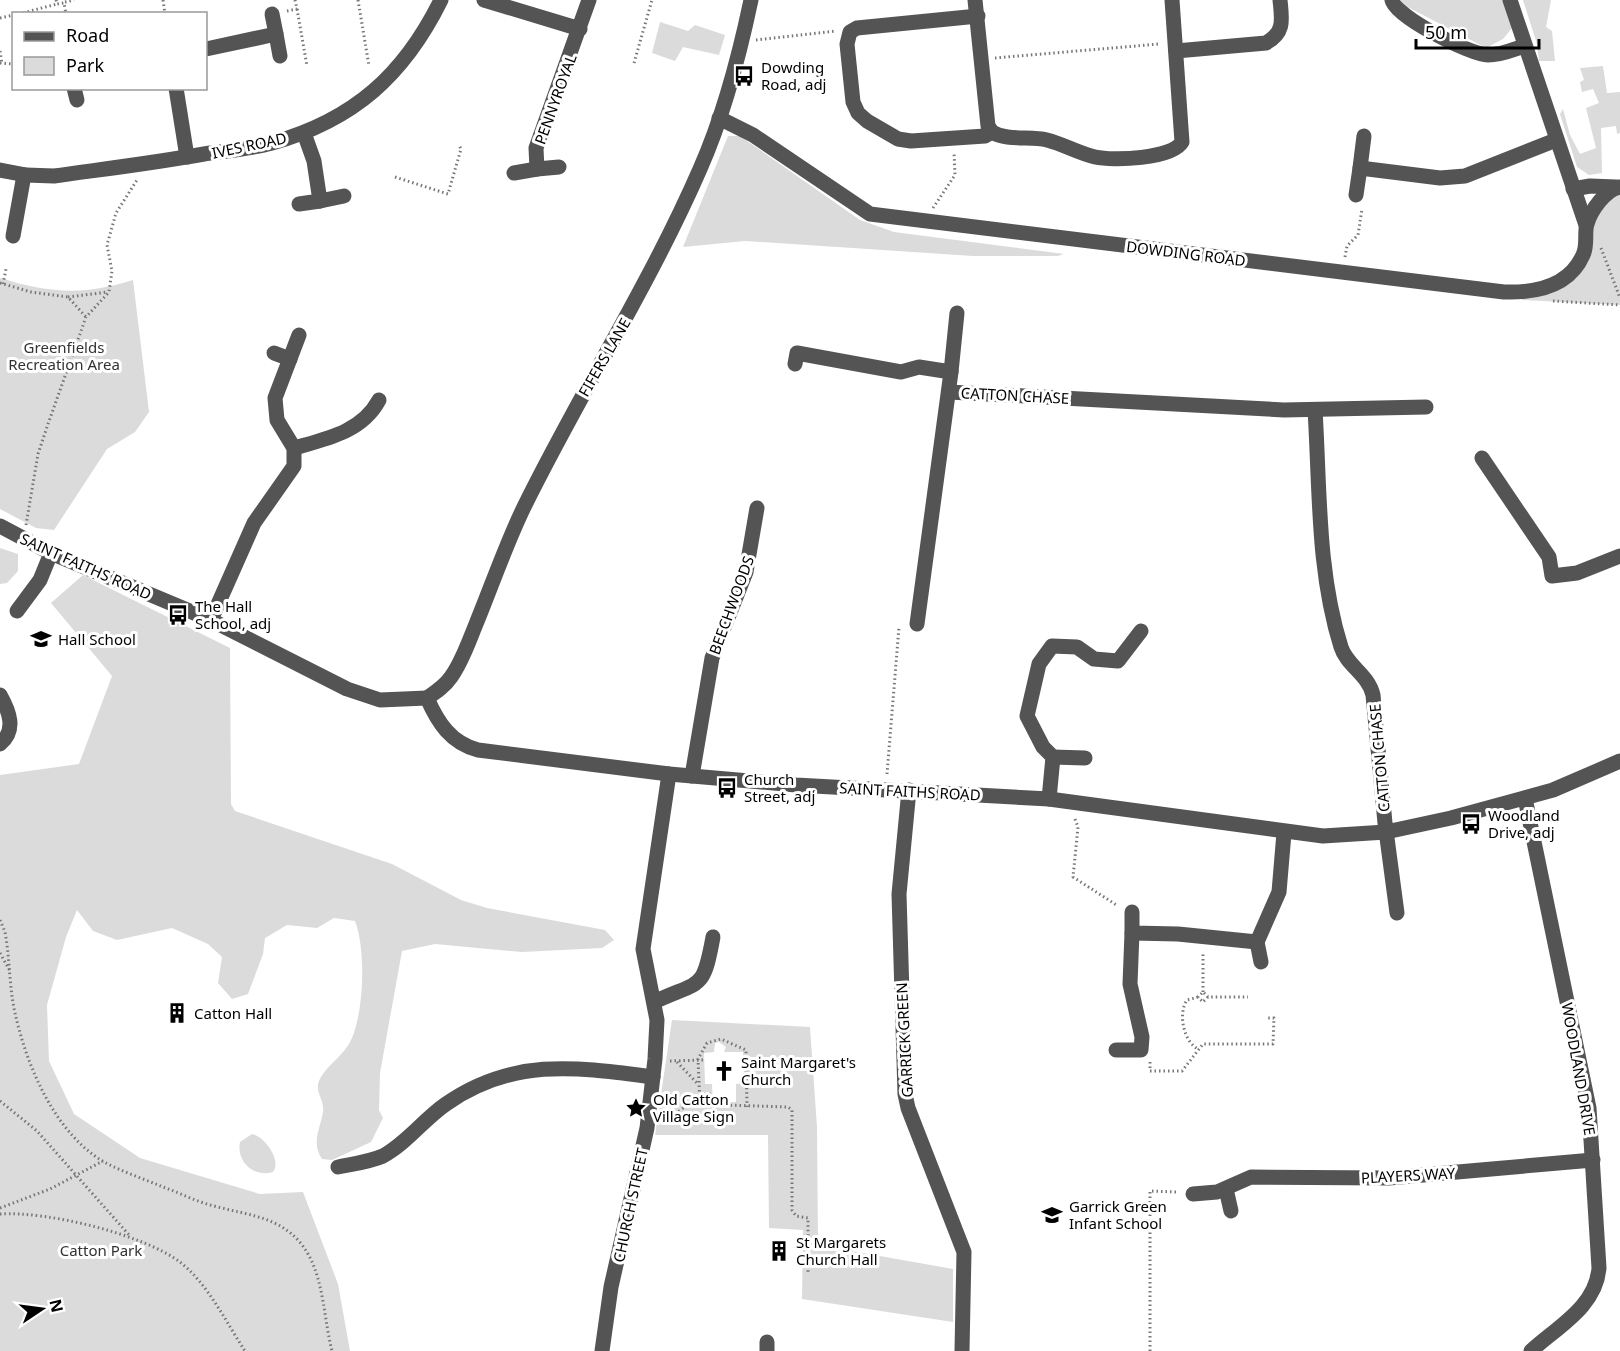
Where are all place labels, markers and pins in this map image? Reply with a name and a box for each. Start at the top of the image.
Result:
place label: Dowding Road, adj [761,57,826,94]
bus stop icon: Dowding Road, adj [732,64,756,88]
place label: The Hall School, adj [195,596,271,633]
bus stop icon: The Hall School, adj [166,603,190,627]
school or university icon: Hall School [29,627,53,651]
place label: Hall School [58,629,136,649]
place label: Church Street, adj [744,769,815,806]
bus stop icon: Church Street, adj [715,776,739,800]
place label: Woodland Drive, adj [1488,805,1560,842]
bus stop icon: Woodland Drive, adj [1459,812,1483,836]
building icon: Catton Hall [165,1001,189,1025]
place label: Catton Hall [194,1003,272,1023]
place label: Saint Margaret's Church [741,1052,856,1089]
church icon: Saint Margaret's Church [712,1059,736,1083]
place label: Old Catton Village Sign [653,1089,734,1126]
place icon: Old Catton Village Sign [624,1096,648,1120]
place label: Garrick Green Infant School [1069,1196,1167,1233]
school or university icon: Garrick Green Infant School [1040,1203,1064,1227]
place label: St Margarets Church Hall [796,1232,886,1269]
building icon: St Margarets Church Hall [767,1239,791,1263]

